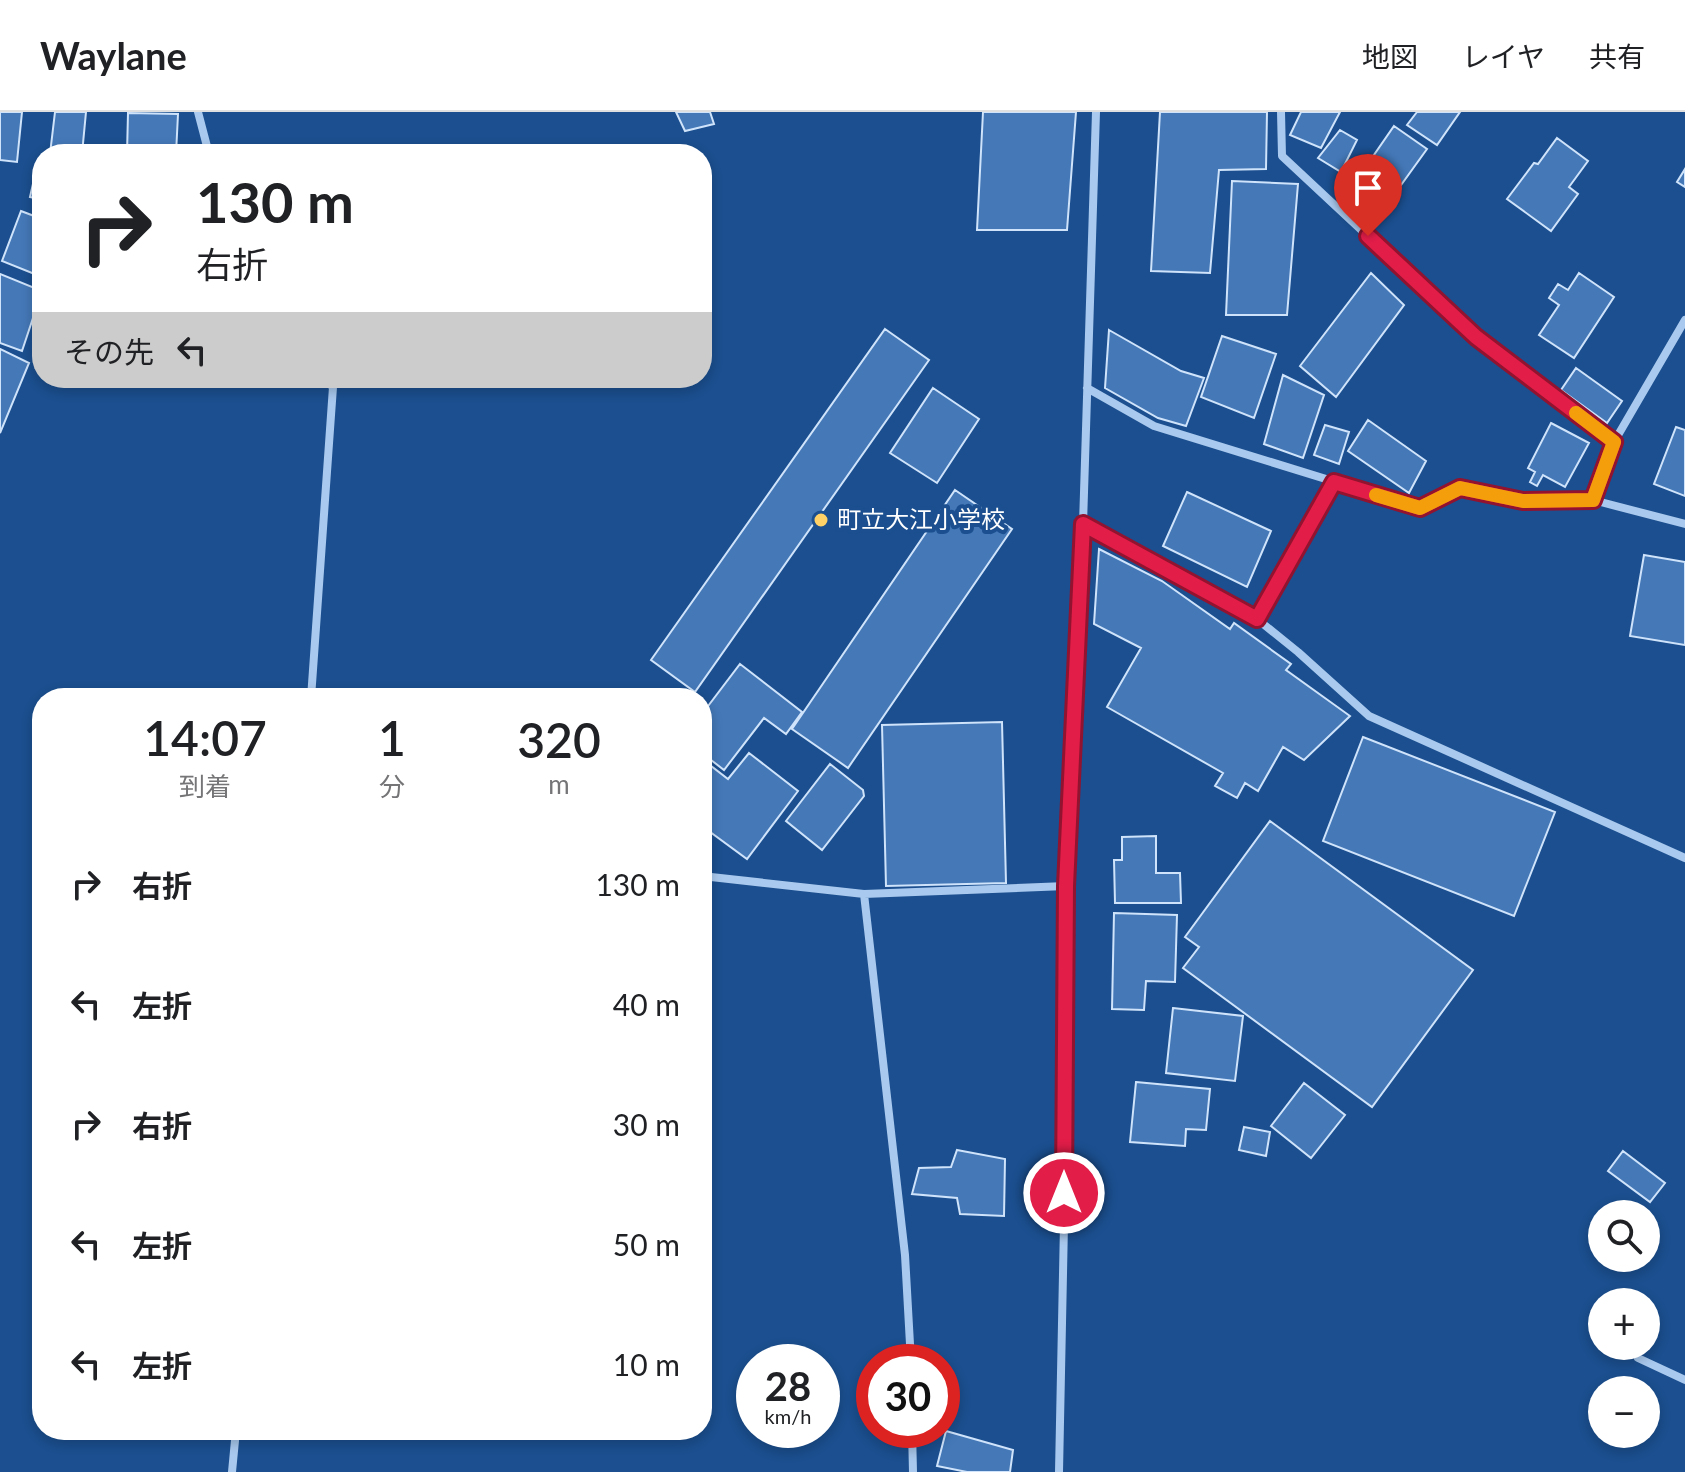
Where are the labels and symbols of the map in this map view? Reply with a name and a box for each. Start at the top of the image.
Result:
pin [1334,154,1402,236]
place label: 町立大江小学校 [837,504,1005,533]
marker: 町立大江小学校 [812,511,830,529]
position arrow [1022,1151,1106,1235]
speed limit sign: 30 [856,1344,960,1448]

